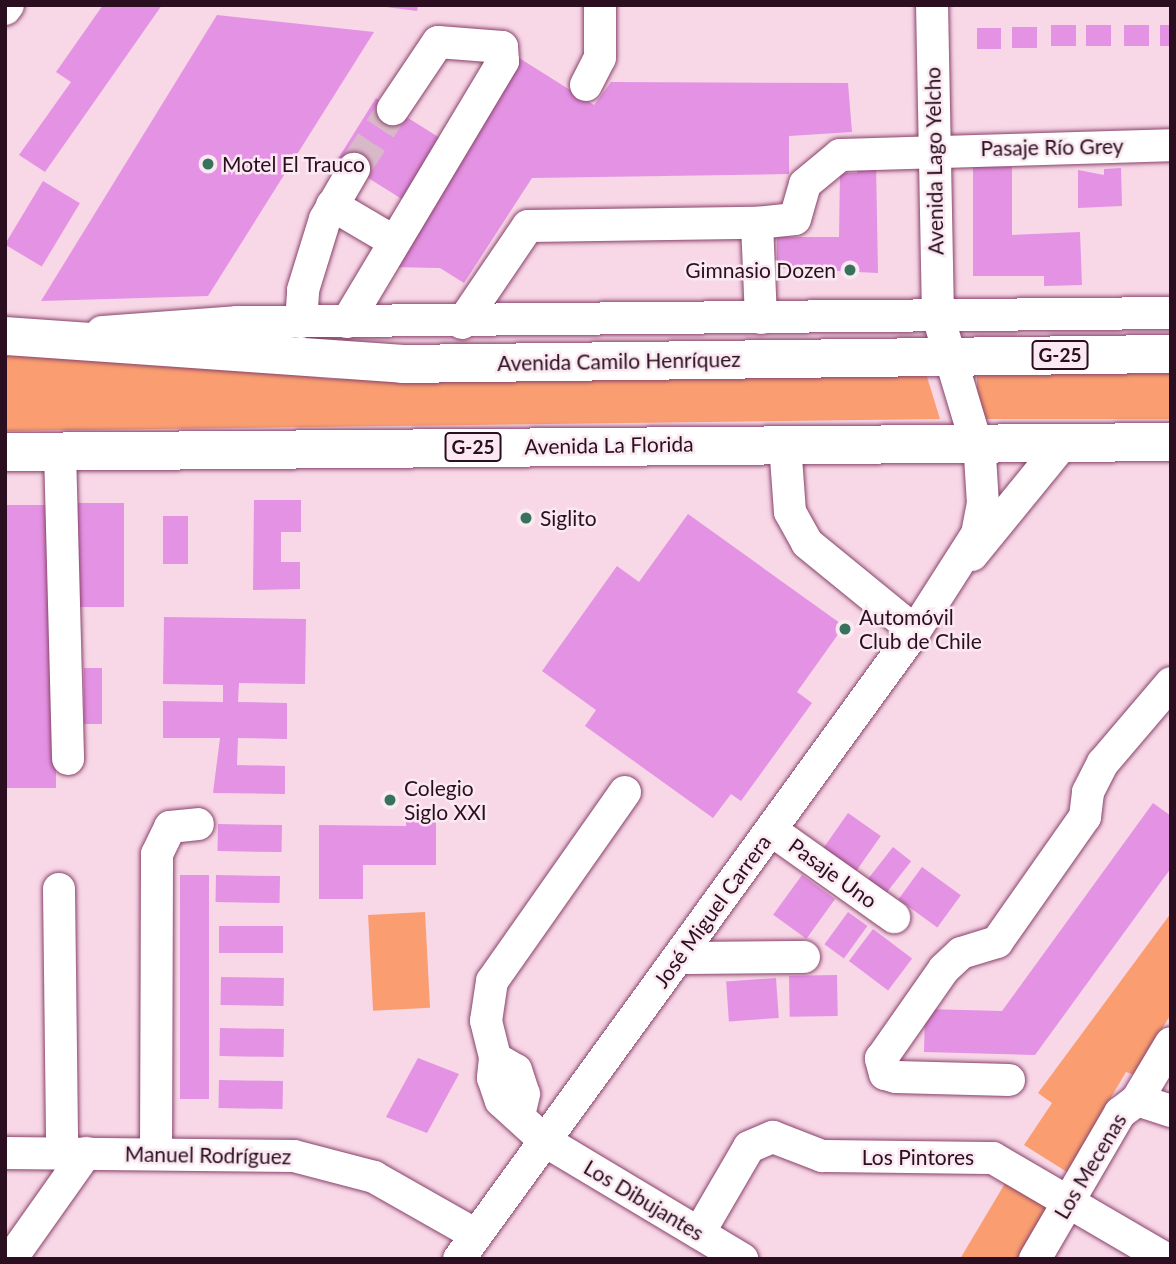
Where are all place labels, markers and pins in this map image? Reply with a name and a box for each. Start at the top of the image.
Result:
place label: Motel El Trauco [222,151,366,177]
marker: Motel El Trauco [200,156,216,172]
place label: Gimnasio Dozen [685,257,836,283]
marker: Gimnasio Dozen [842,262,858,278]
place label: Siglito [540,505,597,531]
marker: Siglito [518,510,534,526]
place label: Automóvil Club de Chile [859,604,982,654]
marker: Automóvil Club de Chile [837,621,853,637]
place label: Colegio Siglo XXI [404,775,487,825]
marker: Colegio Siglo XXI [382,792,398,808]

